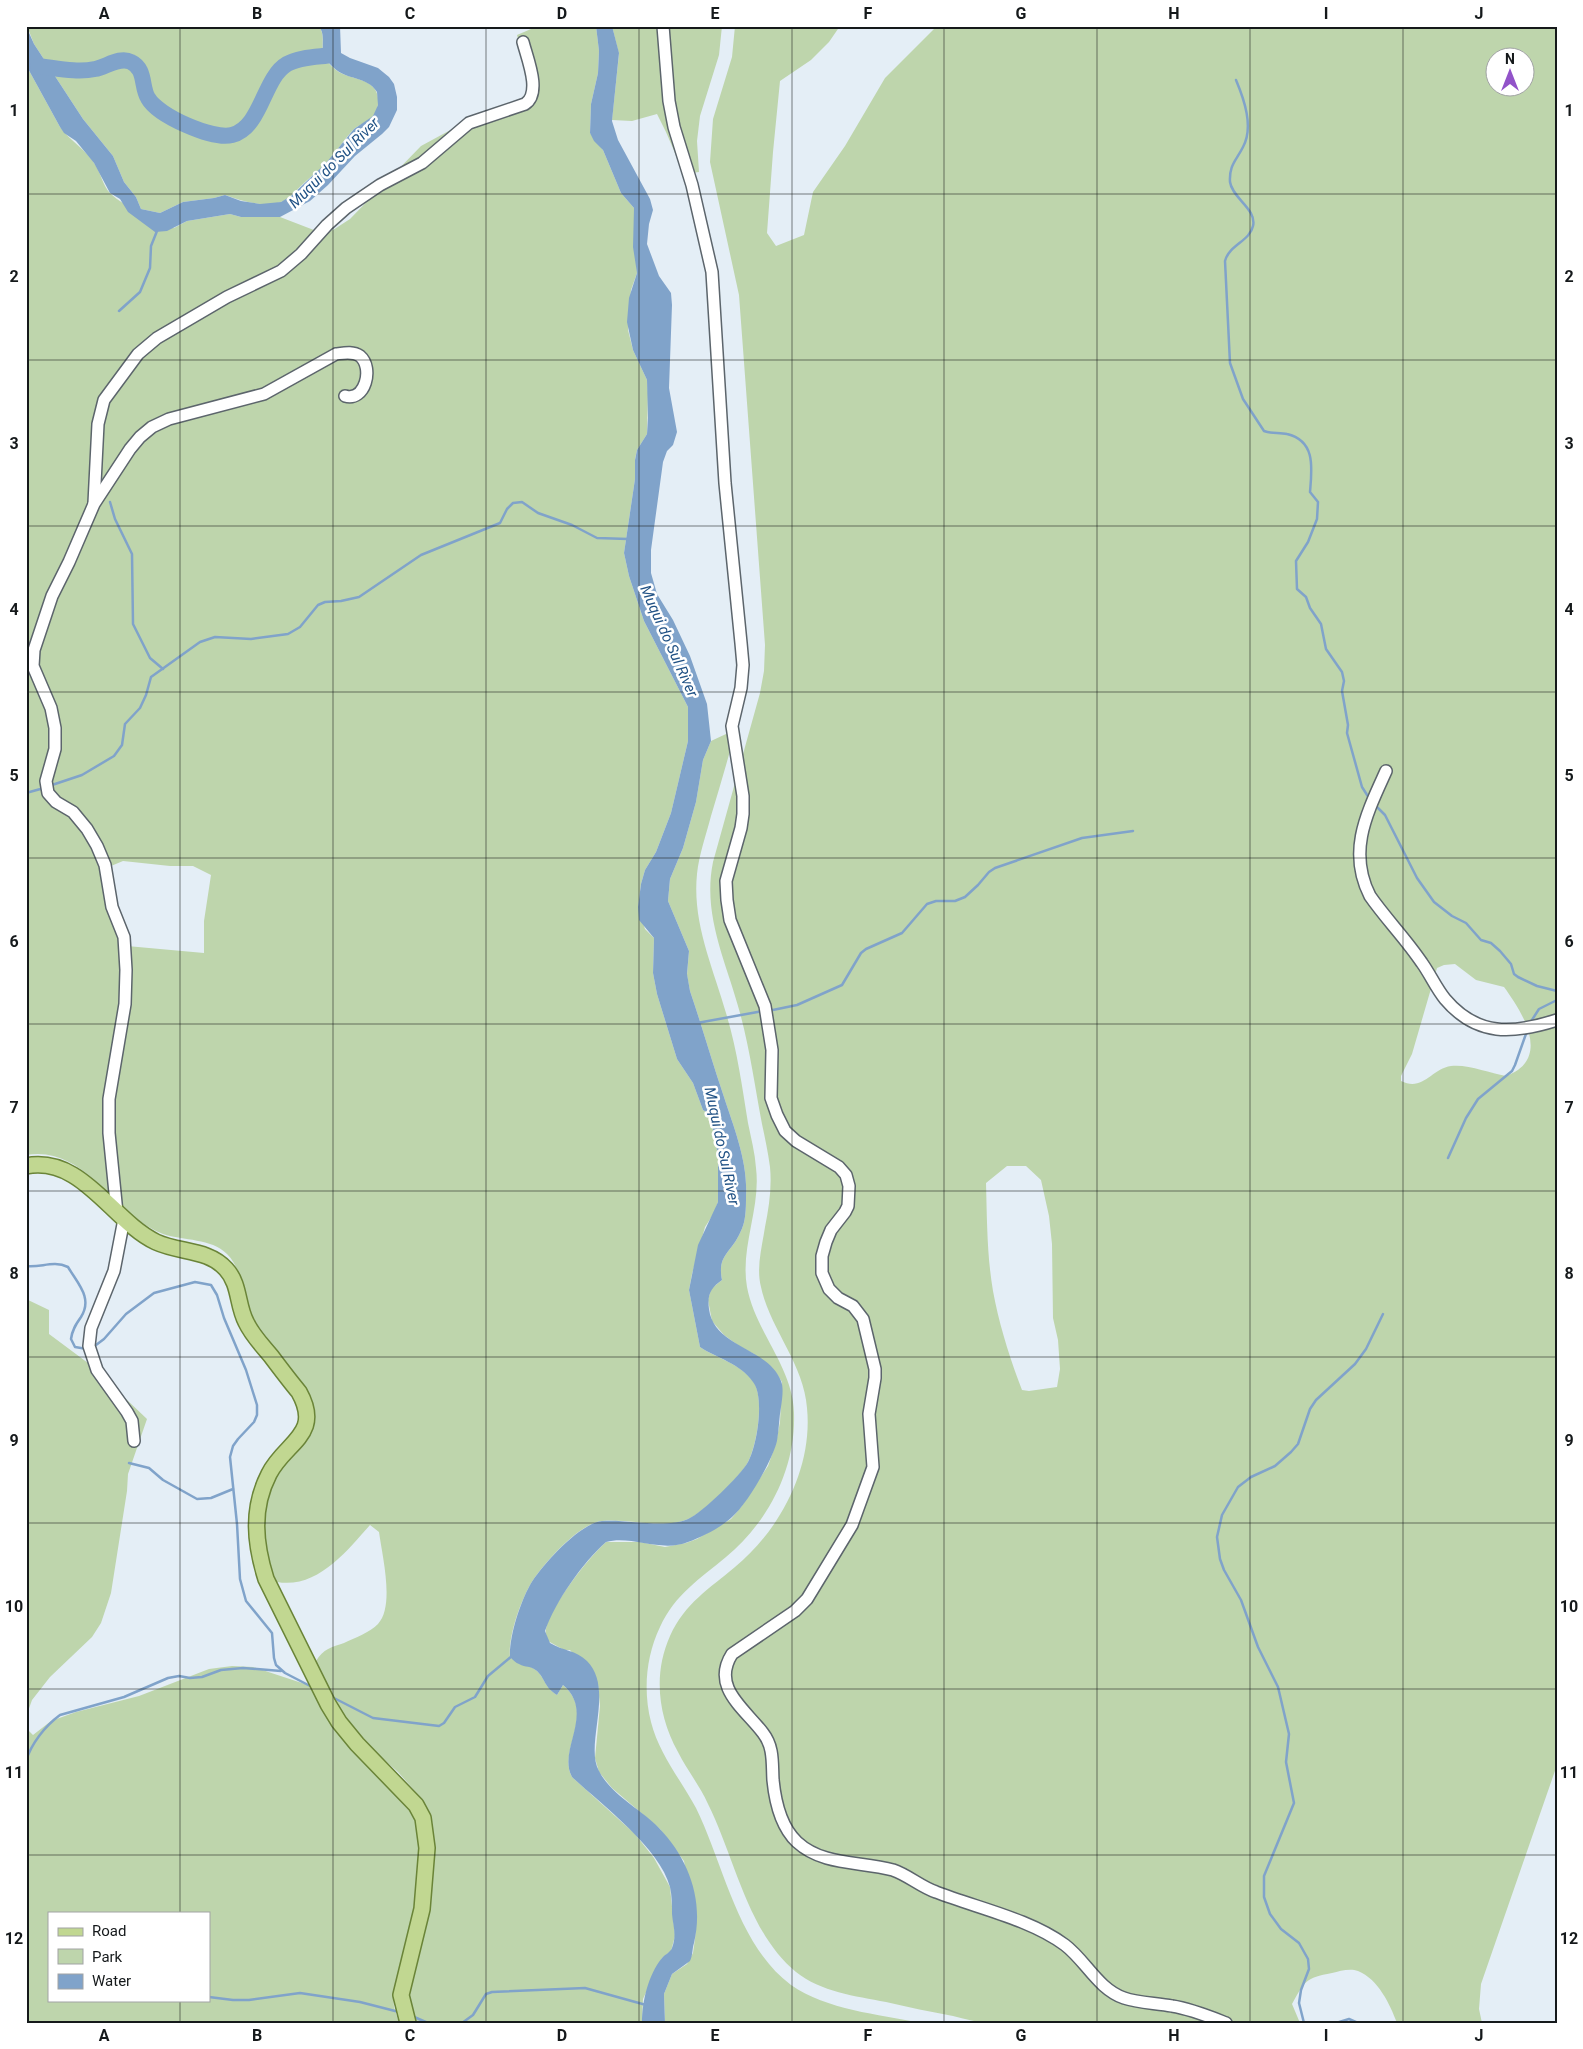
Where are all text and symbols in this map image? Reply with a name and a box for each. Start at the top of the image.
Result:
text: A [99,4,110,23]
text: B [252,4,262,23]
text: C [405,4,415,23]
text: D [557,4,567,23]
text: E [711,4,720,23]
text: F [864,4,873,23]
text: G [1016,4,1027,23]
text: H [1168,4,1180,23]
text: I [1324,4,1328,23]
text: J [1475,4,1483,23]
north arrow [1486,48,1536,98]
text: N [1505,51,1515,67]
text: 1 [9,101,19,120]
text: 1 [1564,101,1574,120]
water label: Muqui do Sul River [285,113,384,212]
text: 2 [9,267,19,286]
text: 2 [1564,267,1574,286]
text: 3 [9,434,19,453]
text: 3 [1564,434,1574,453]
water label: Muqui do Sul River [636,582,702,701]
text: 4 [9,600,19,619]
text: 4 [1564,600,1574,619]
text: 5 [9,766,19,785]
text: 5 [1564,766,1574,785]
text: 6 [9,932,19,951]
text: 6 [1564,932,1574,951]
water label: Muqui do Sul River [701,1085,744,1208]
text: 7 [9,1098,19,1117]
text: 7 [1564,1098,1574,1117]
text: 8 [9,1264,19,1283]
text: 8 [1564,1264,1574,1283]
text: 9 [9,1431,19,1450]
text: 9 [1564,1431,1574,1450]
text: 10 [5,1597,23,1616]
text: 10 [1560,1597,1578,1616]
text: 11 [5,1763,23,1782]
text: 11 [1560,1763,1578,1782]
legend [48,1912,210,2002]
text: Road [92,1922,126,1940]
text: 12 [5,1929,23,1948]
text: 12 [1560,1929,1578,1948]
text: Park [92,1948,123,1966]
text: Water [92,1972,131,1990]
text: A [99,2026,110,2045]
text: B [252,2026,262,2045]
text: C [405,2026,415,2045]
text: D [557,2026,567,2045]
text: E [711,2026,720,2045]
text: F [864,2026,873,2045]
text: G [1016,2026,1027,2045]
text: H [1168,2026,1180,2045]
text: I [1324,2026,1328,2045]
text: J [1475,2026,1483,2045]

